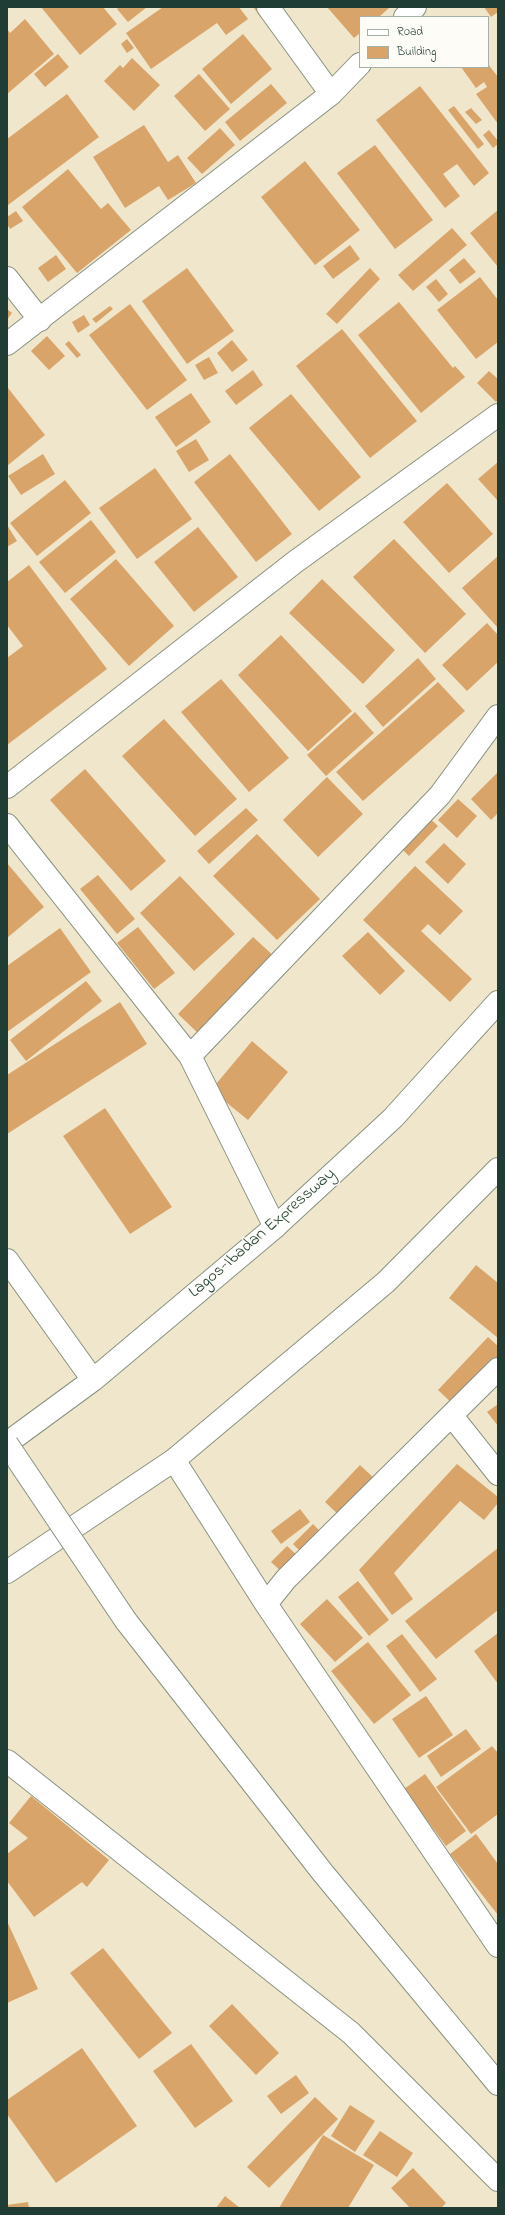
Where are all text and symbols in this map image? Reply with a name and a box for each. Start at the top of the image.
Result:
legend [359,16,489,68]
text: Road [397,23,423,41]
text: Building [397,43,436,61]
street label: Lagos-Ibadan Expressway [185,1165,341,1303]

